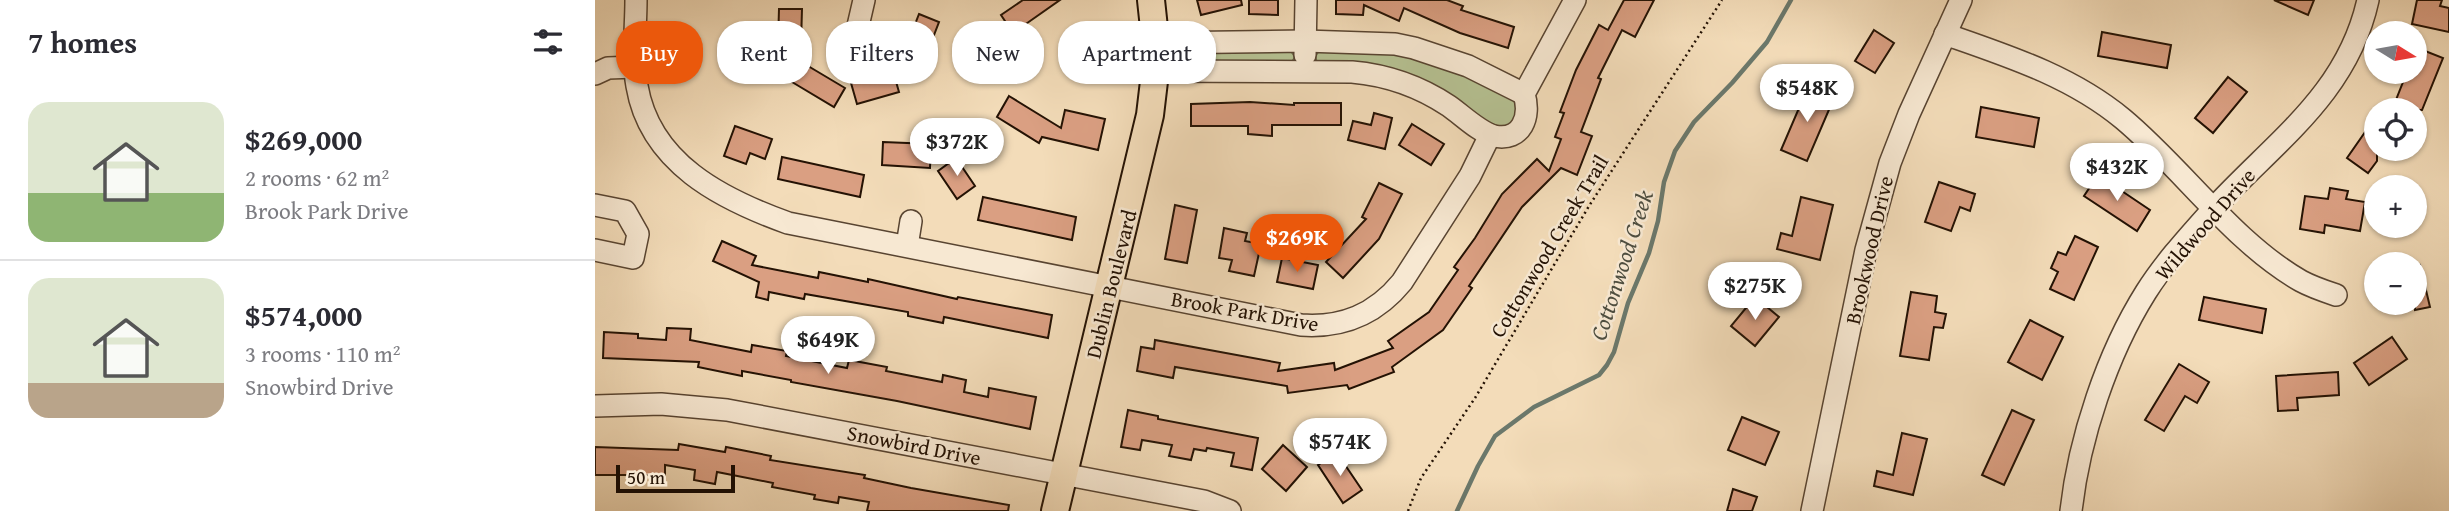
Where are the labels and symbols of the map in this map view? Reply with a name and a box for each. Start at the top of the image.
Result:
north arrow [2364,21,2427,84]
pin: $548K [1758,64,1856,124]
pin: $372K [908,118,1006,178]
pin: $432K [2068,144,2166,203]
street label: Cottonwood Creek Trail [1482,149,1616,343]
street label: Wildwood Drive [2147,161,2263,287]
street label: Brookwood Drive [1837,173,1901,327]
water label: Cottonwood Creek [1581,185,1661,344]
street label: Dublin Boulevard [1078,205,1145,362]
pin: $269K [1248,215,1346,274]
pin: $275K [1706,262,1804,322]
street label: Brook Park Drive [1169,283,1321,339]
pin: $649K [779,316,877,376]
street label: Snowbird Drive [845,417,984,473]
pin: $574K [1291,419,1389,478]
scale bar [616,462,735,494]

